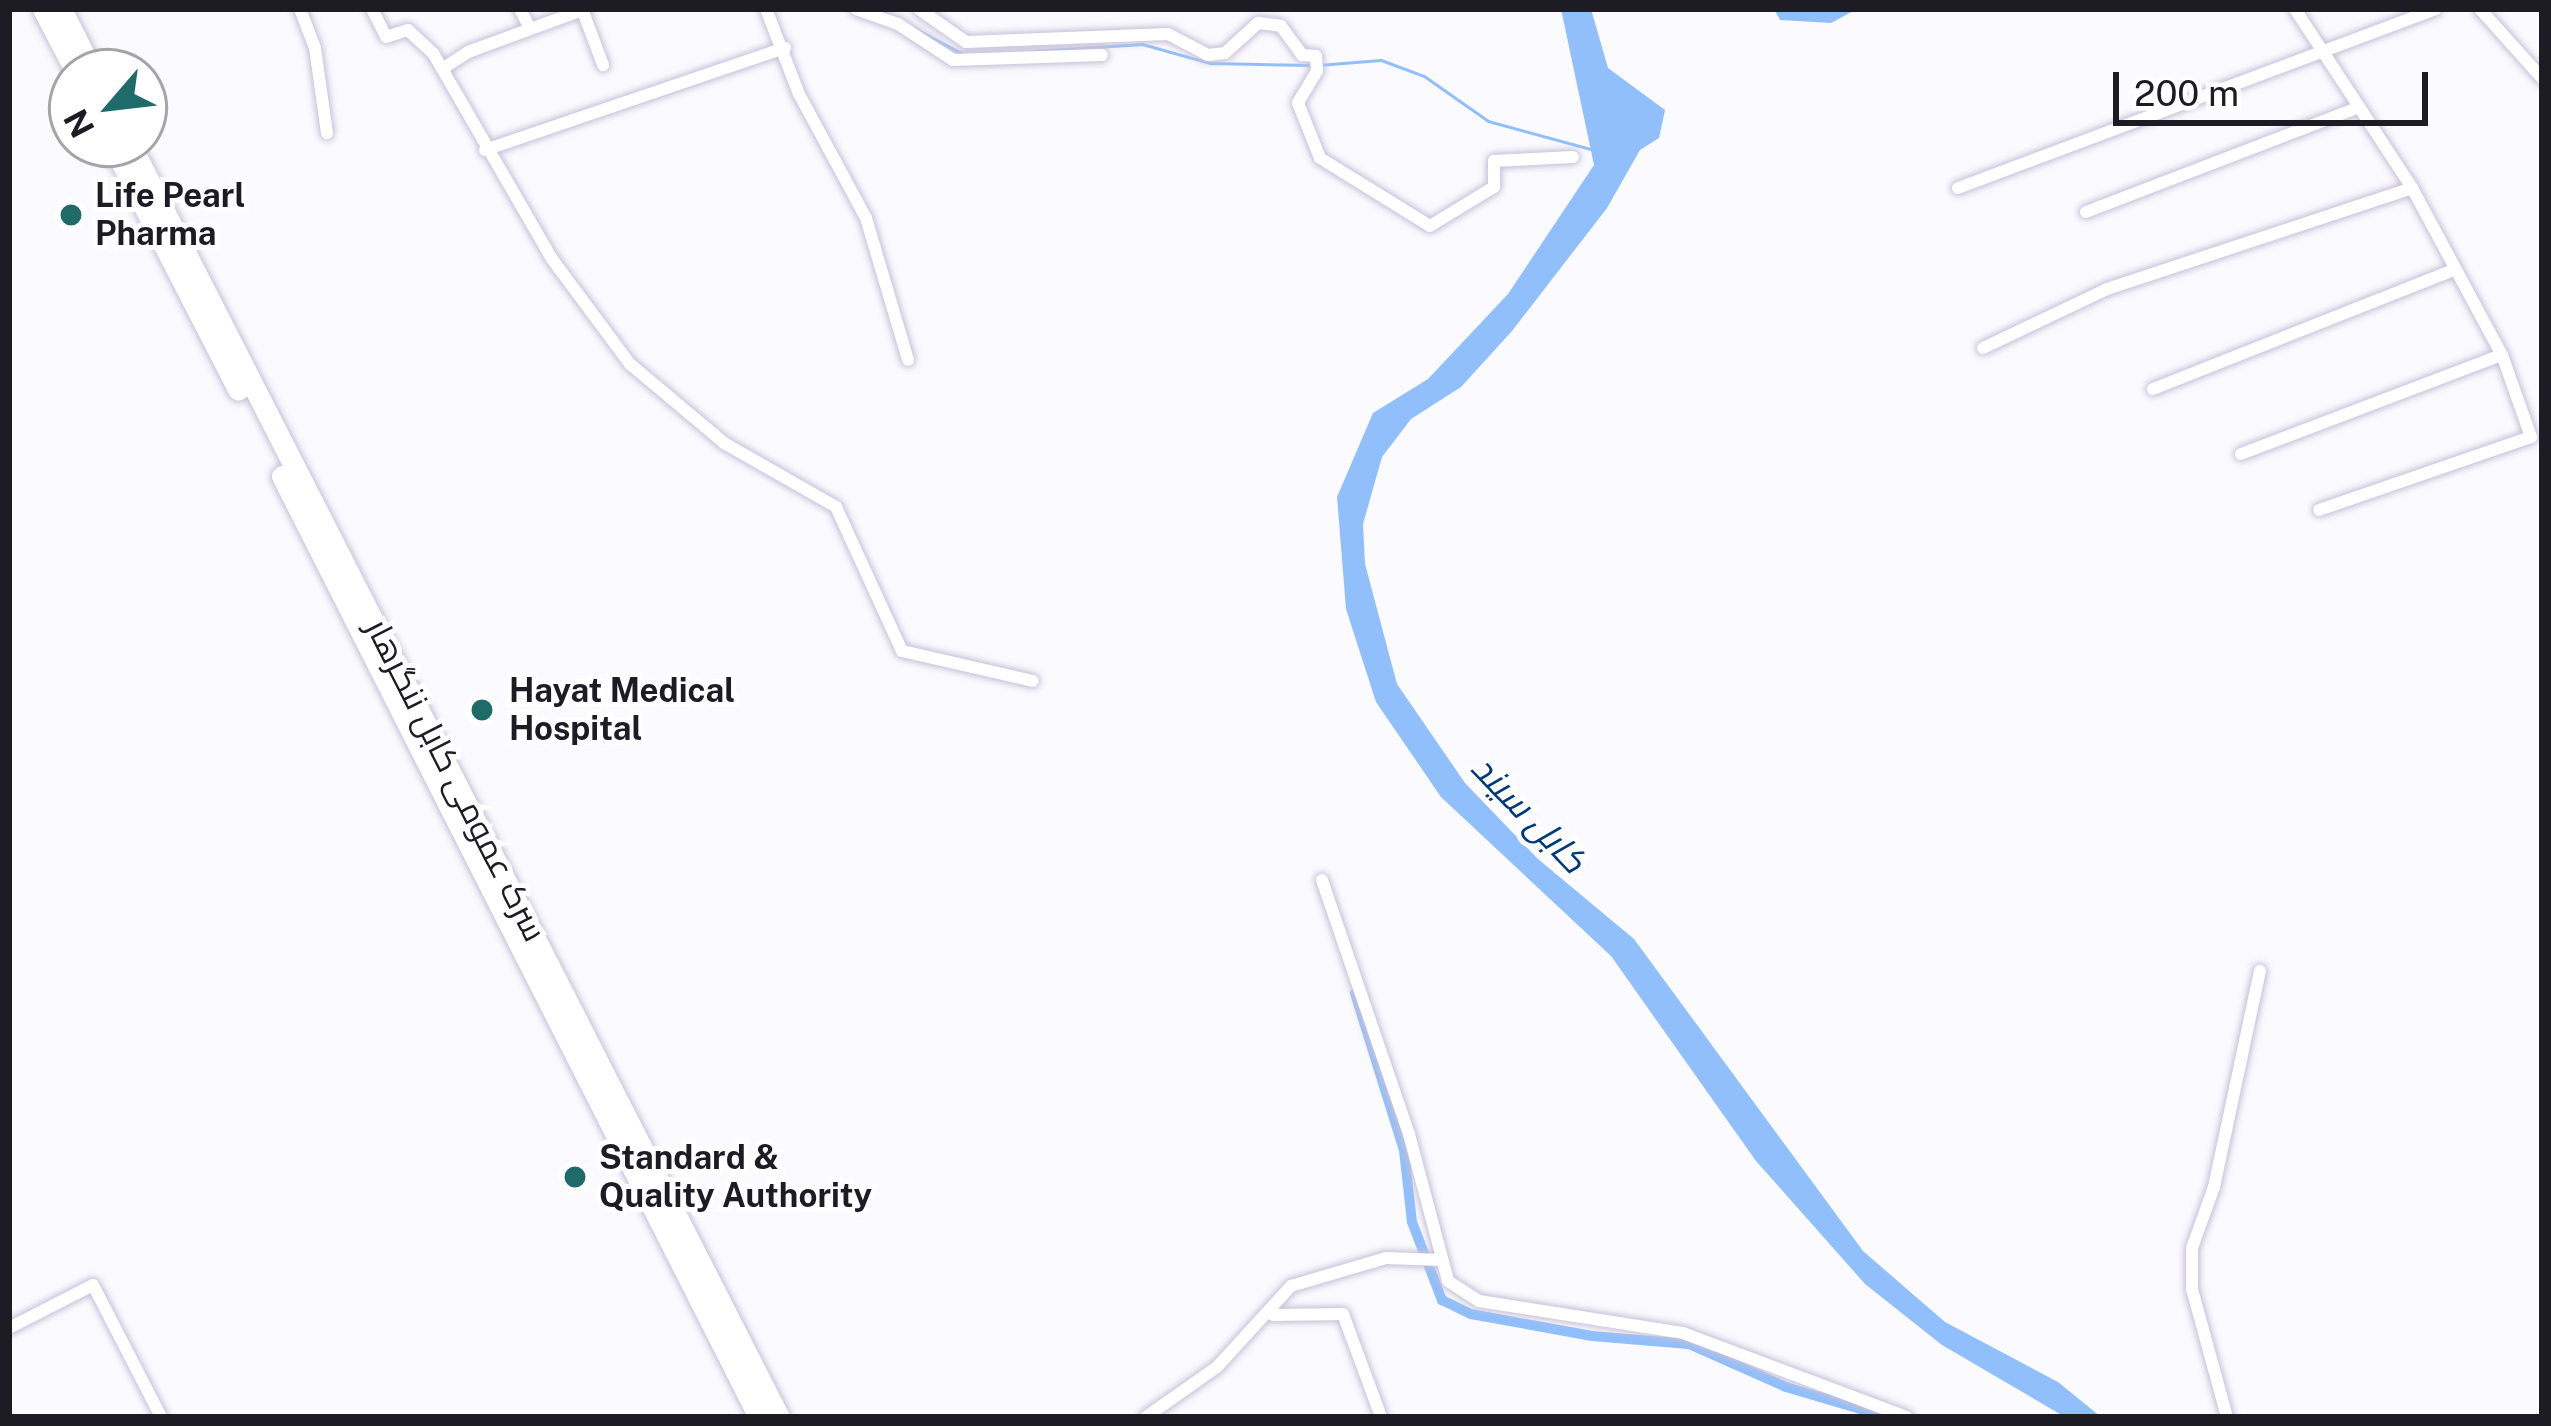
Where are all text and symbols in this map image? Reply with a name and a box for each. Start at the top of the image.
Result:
north arrow [48,48,168,168]
scale bar [2119,48,2434,122]
text: 200 m [2134,72,2239,114]
text: N [56,103,102,144]
place label: Life Pearl Pharma [95,176,245,254]
marker: Life Pearl Pharma [58,202,84,228]
street label: سرک عمومی کابل ننگرهار [357,612,555,948]
place label: Hayat Medical Hospital [509,671,735,749]
marker: Hayat Medical Hospital [466,694,498,726]
water label: کابل سيند [1462,746,1596,882]
place label: Standard & Quality Authority [599,1138,872,1216]
marker: Standard & Quality Authority [562,1164,588,1190]

